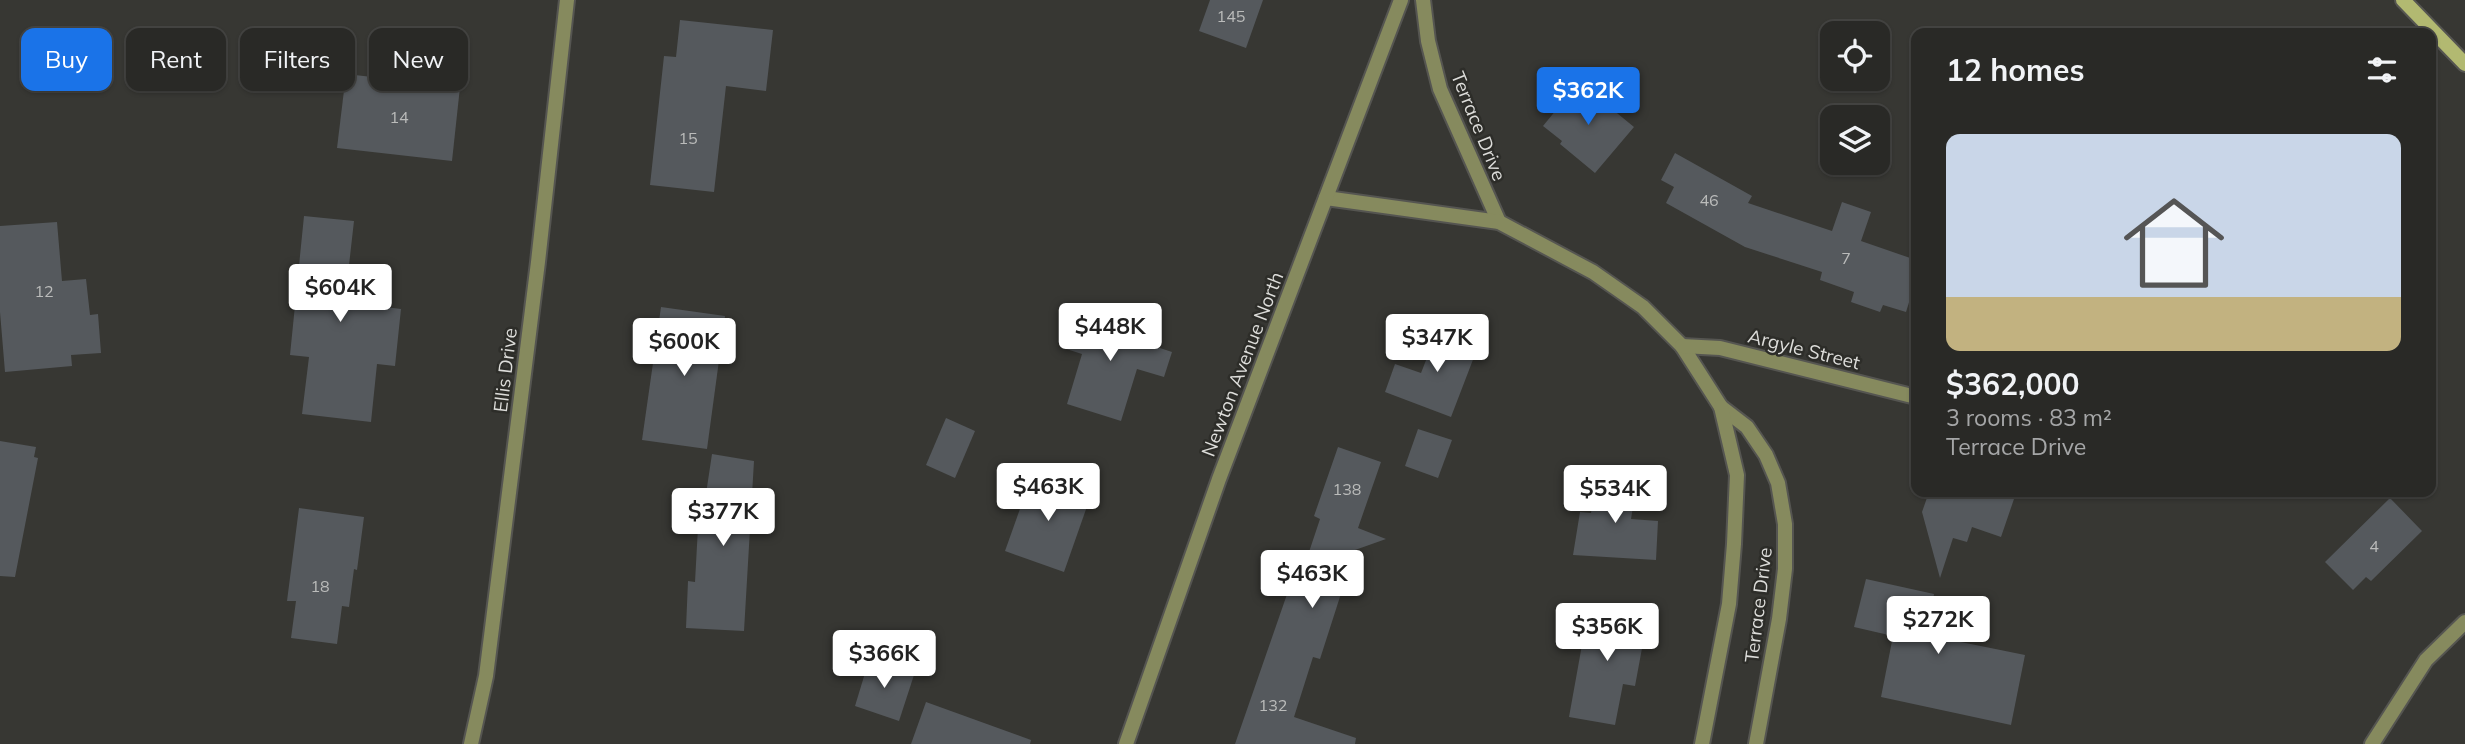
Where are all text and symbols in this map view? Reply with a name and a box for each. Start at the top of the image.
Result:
house number: 145 [1217,6,1245,26]
map controls [1820,21,1890,175]
button: locate [1820,21,1890,91]
chip: Buy [21,28,112,91]
chip: Rent [126,28,226,91]
chip: Filters [240,28,355,91]
chip: New [369,28,468,91]
text: 12 homes [1946,51,2085,89]
icon: filters [2363,51,2401,89]
street label: Terrace Drive [1446,68,1512,184]
pin: $362K [1539,68,1637,127]
text: $362K [1553,75,1623,104]
button: layers [1820,105,1890,175]
house number: 14 [389,107,409,127]
house number: 15 [678,128,698,148]
icon: home [2111,180,2237,306]
house number: 46 [1699,190,1719,210]
house number: 7 [1841,248,1851,268]
pin: $604K [291,264,389,324]
street label: Newton Avenue North [1196,268,1288,460]
text: $604K [305,272,375,301]
house number: 12 [34,281,54,301]
pin: $448K [1061,304,1159,363]
text: $448K [1075,311,1145,340]
pin: $347K [1388,314,1486,374]
pin: $600K [635,318,733,378]
text: $347K [1402,322,1472,351]
street label: Argyle Street [1745,323,1863,375]
street label: Ellis Drive [488,326,522,414]
text: $600K [649,326,719,355]
text: $362,000 [1946,365,2079,403]
text: 3 rooms · 83 m² [1946,403,2112,432]
text: Terrace Drive [1946,432,2086,461]
pin: $463K [999,463,1097,523]
pin: $534K [1566,466,1664,525]
text: $463K [1013,471,1083,500]
text: $534K [1580,473,1650,502]
house number: 138 [1333,479,1361,499]
pin: $377K [674,489,772,548]
text: $377K [688,496,758,525]
house number: 4 [2369,536,2379,556]
street label: Terrace Drive [1739,546,1777,664]
pin: $463K [1263,550,1361,610]
text: $463K [1277,558,1347,587]
house number: 18 [310,576,330,596]
pin: $272K [1889,596,1987,656]
pin: $356K [1558,604,1656,663]
text: $272K [1903,604,1973,633]
text: $356K [1572,611,1642,640]
pin: $366K [835,630,933,690]
text: $366K [849,638,919,667]
house number: 132 [1259,695,1287,715]

